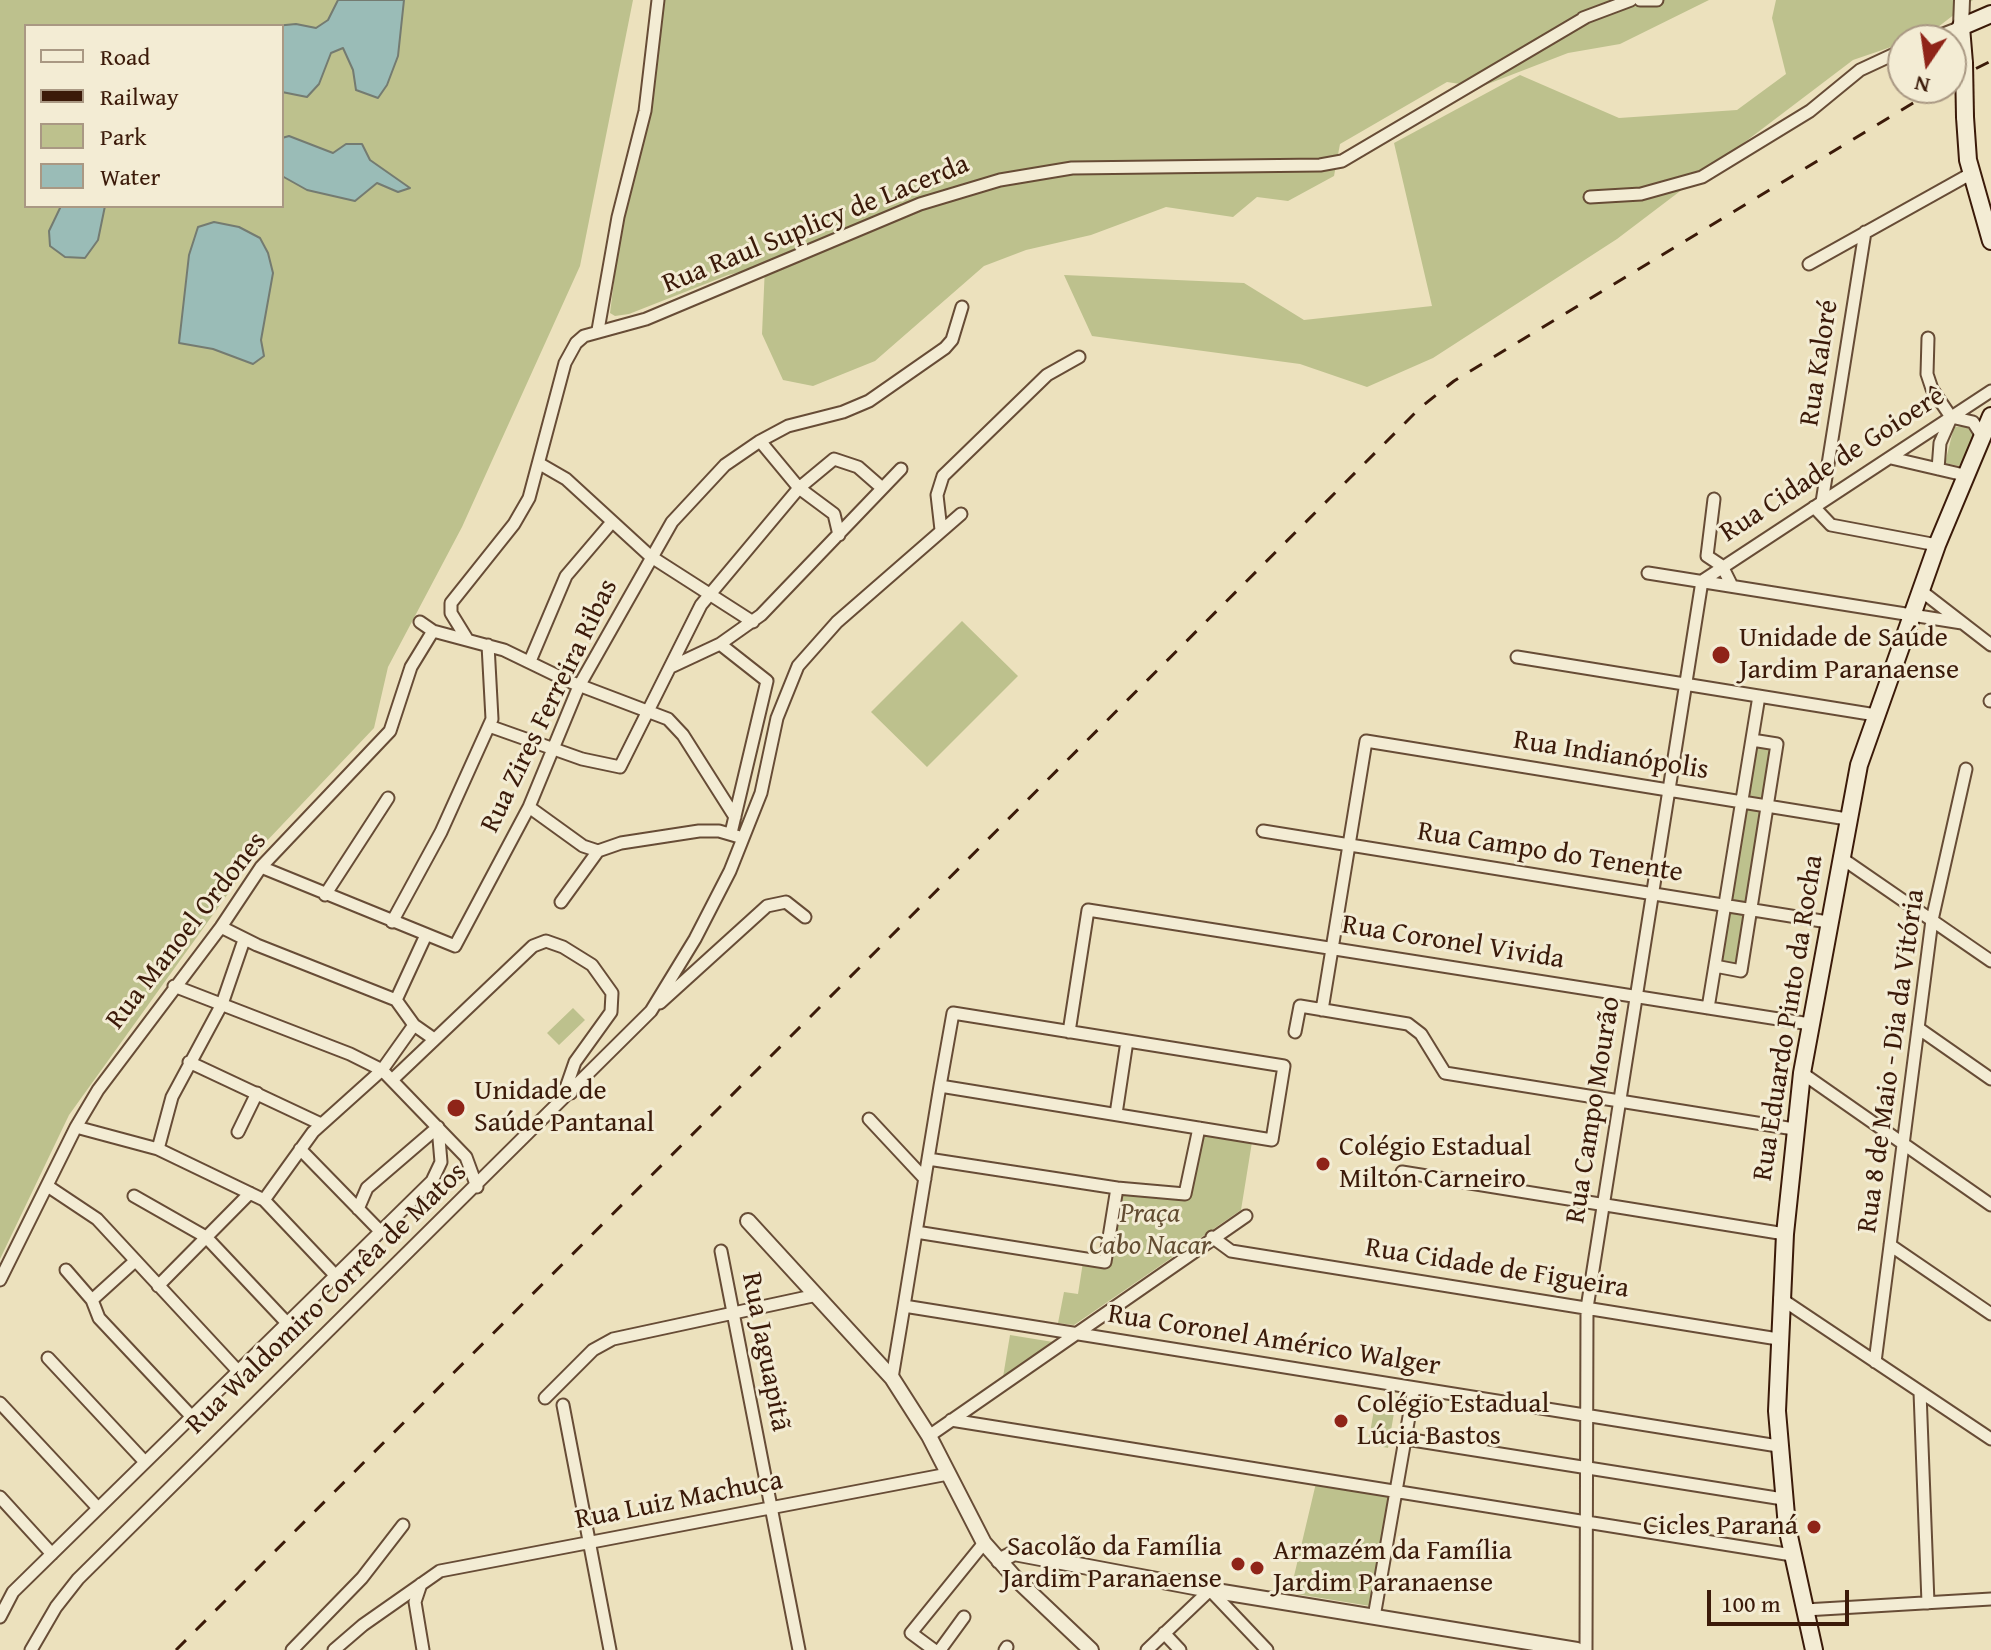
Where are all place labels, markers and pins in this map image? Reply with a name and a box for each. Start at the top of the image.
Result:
place label: Unidade de Saúde Jardim Paranaense [1739,622,1959,688]
marker: Unidade de Saúde Jardim Paranaense [1710,644,1732,666]
place label: Unidade de Saúde Pantanal [474,1075,654,1141]
marker: Unidade de Saúde Pantanal [445,1097,467,1119]
place label: Colégio Estadual Milton Carneiro [1339,1131,1531,1197]
marker: Colégio Estadual Milton Carneiro [1314,1155,1332,1173]
place label: Colégio Estadual Lúcia Bastos [1357,1388,1549,1454]
marker: Colégio Estadual Lúcia Bastos [1332,1412,1350,1430]
place label: Cicles Paraná [1643,1510,1798,1544]
marker: Cicles Paraná [1805,1518,1823,1536]
place label: Sacolão da Família Jardim Paranaense [1002,1531,1222,1597]
place label: Armazém da Família Jardim Paranaense [1273,1535,1512,1601]
marker: Sacolão da Família Jardim Paranaense [1229,1555,1247,1573]
marker: Armazém da Família Jardim Paranaense [1248,1559,1266,1577]

